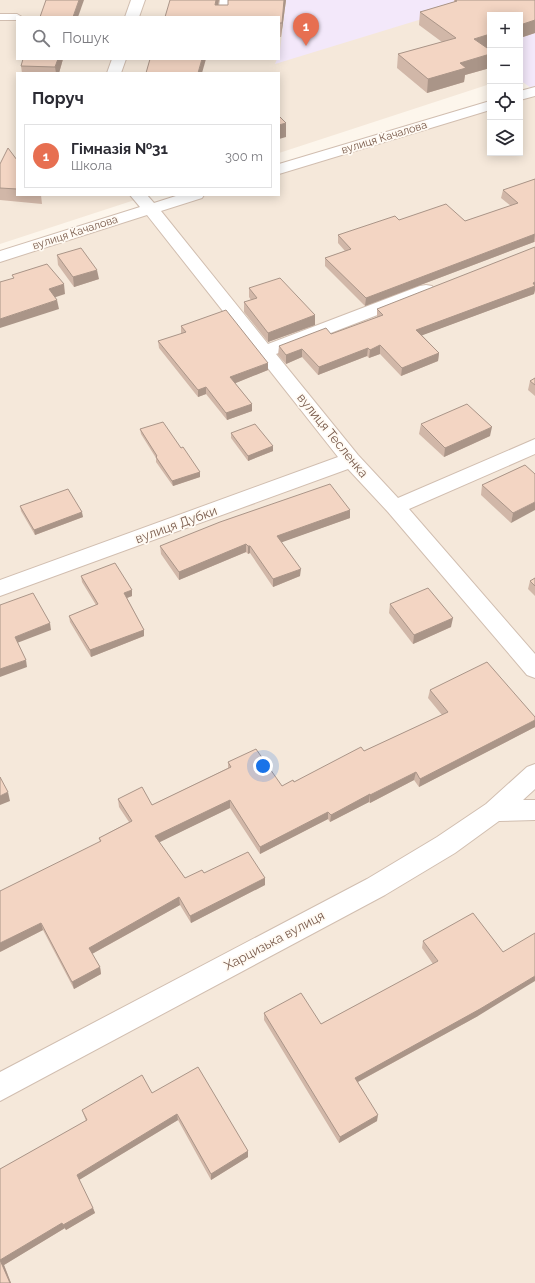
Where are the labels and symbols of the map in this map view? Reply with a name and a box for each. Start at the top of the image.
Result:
pin: 1 [293,13,319,46]
street label: вулиця Качалова [340,118,429,157]
street label: вулиця Качалова [31,213,119,252]
street label: вулиця Тесленка [294,390,371,480]
street label: вулиця Дубки [133,503,219,546]
your location [253,756,273,776]
street label: Харцизька вулиця [222,908,327,973]

